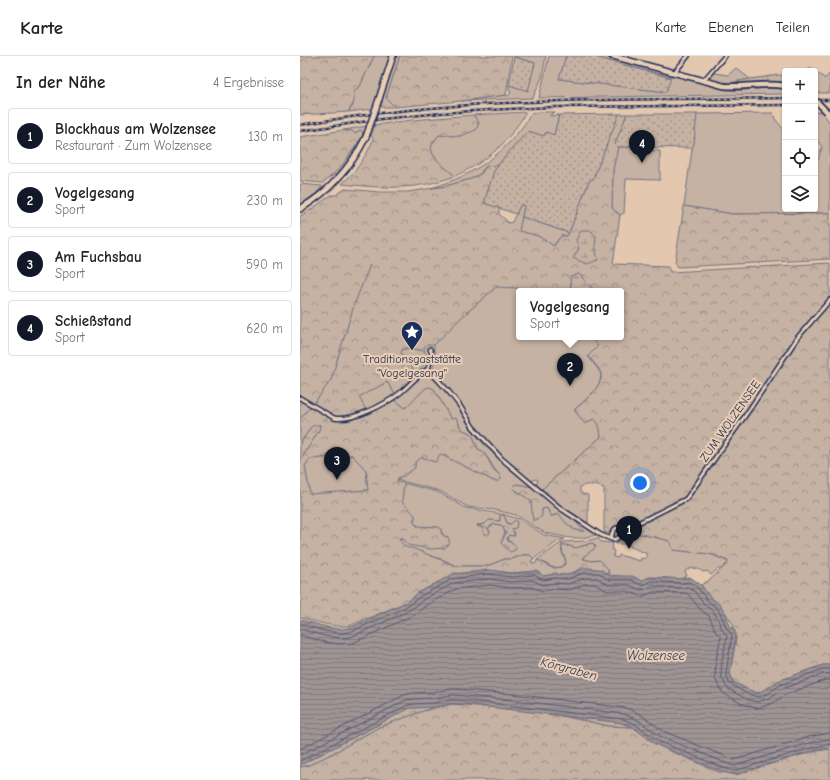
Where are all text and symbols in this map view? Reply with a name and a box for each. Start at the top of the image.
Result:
text: Karte [20,17,63,39]
text: Karte [655,19,686,36]
text: Ebenen [708,19,754,36]
text: Teilen [776,19,810,36]
map controls [782,68,818,212]
button: + [782,68,818,104]
text: In der Nähe [16,73,105,92]
text: 4 Ergebnisse [213,75,284,90]
button: − [782,104,818,140]
text: Blockhaus am Wolzensee [55,120,216,138]
text: 1 [27,129,33,144]
text: 130 m [248,129,283,144]
pin: 4 [629,130,655,163]
text: Restaurant · Zum Wolzensee [55,138,212,153]
button: locate [782,140,818,176]
button: layers [782,176,818,212]
text: Vogelgesang [55,184,135,202]
text: 2 [27,193,33,208]
text: 230 m [247,193,283,208]
text: Sport [55,202,85,217]
text: Am Fuchsbau [55,248,142,266]
text: 3 [27,257,33,272]
text: 590 m [246,257,283,272]
text: Sport [55,266,85,281]
popup [516,288,624,340]
text: Vogelgesang [530,298,610,316]
text: Schießstand [55,312,131,330]
text: Sport [530,316,560,331]
place icon: Traditionsgaststätte "Vogelgesang" [399,319,425,352]
text: 4 [27,321,33,336]
text: 620 m [246,321,283,336]
text: Sport [55,330,85,345]
place label: Traditionsgaststätte "Vogelgesang" [363,352,461,380]
pin: 2 [557,353,583,386]
street label: ZUM WOLZENSEE [697,378,763,464]
pin: 3 [324,447,350,480]
your location [630,473,650,493]
pin: 1 [616,516,642,549]
water label: Wolzensee [627,648,685,663]
water label: Körgraben [539,654,599,683]

